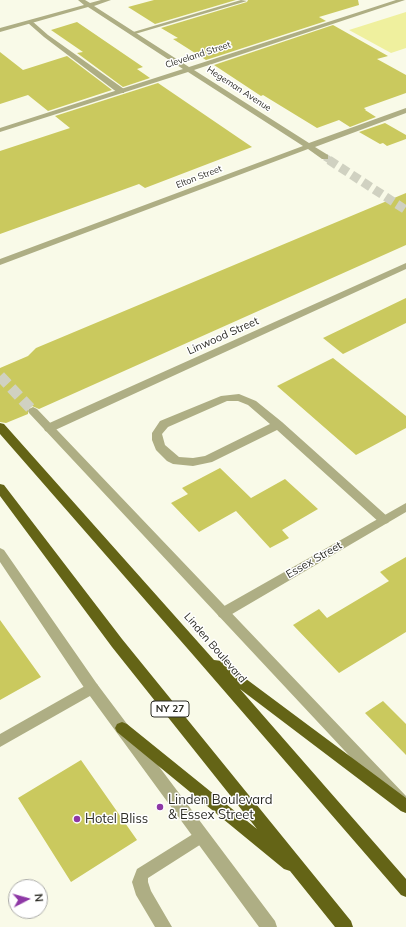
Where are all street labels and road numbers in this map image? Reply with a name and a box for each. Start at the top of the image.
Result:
street label: Cleveland Street [164,39,232,71]
street label: Hegeman Avenue [205,64,273,114]
street label: Elton Street [175,163,223,191]
street label: Linwood Street [185,314,261,358]
street label: Essex Street [284,539,344,581]
street label: Linden Boulevard [181,610,249,686]
road number: NY 27 [151,701,189,717]

